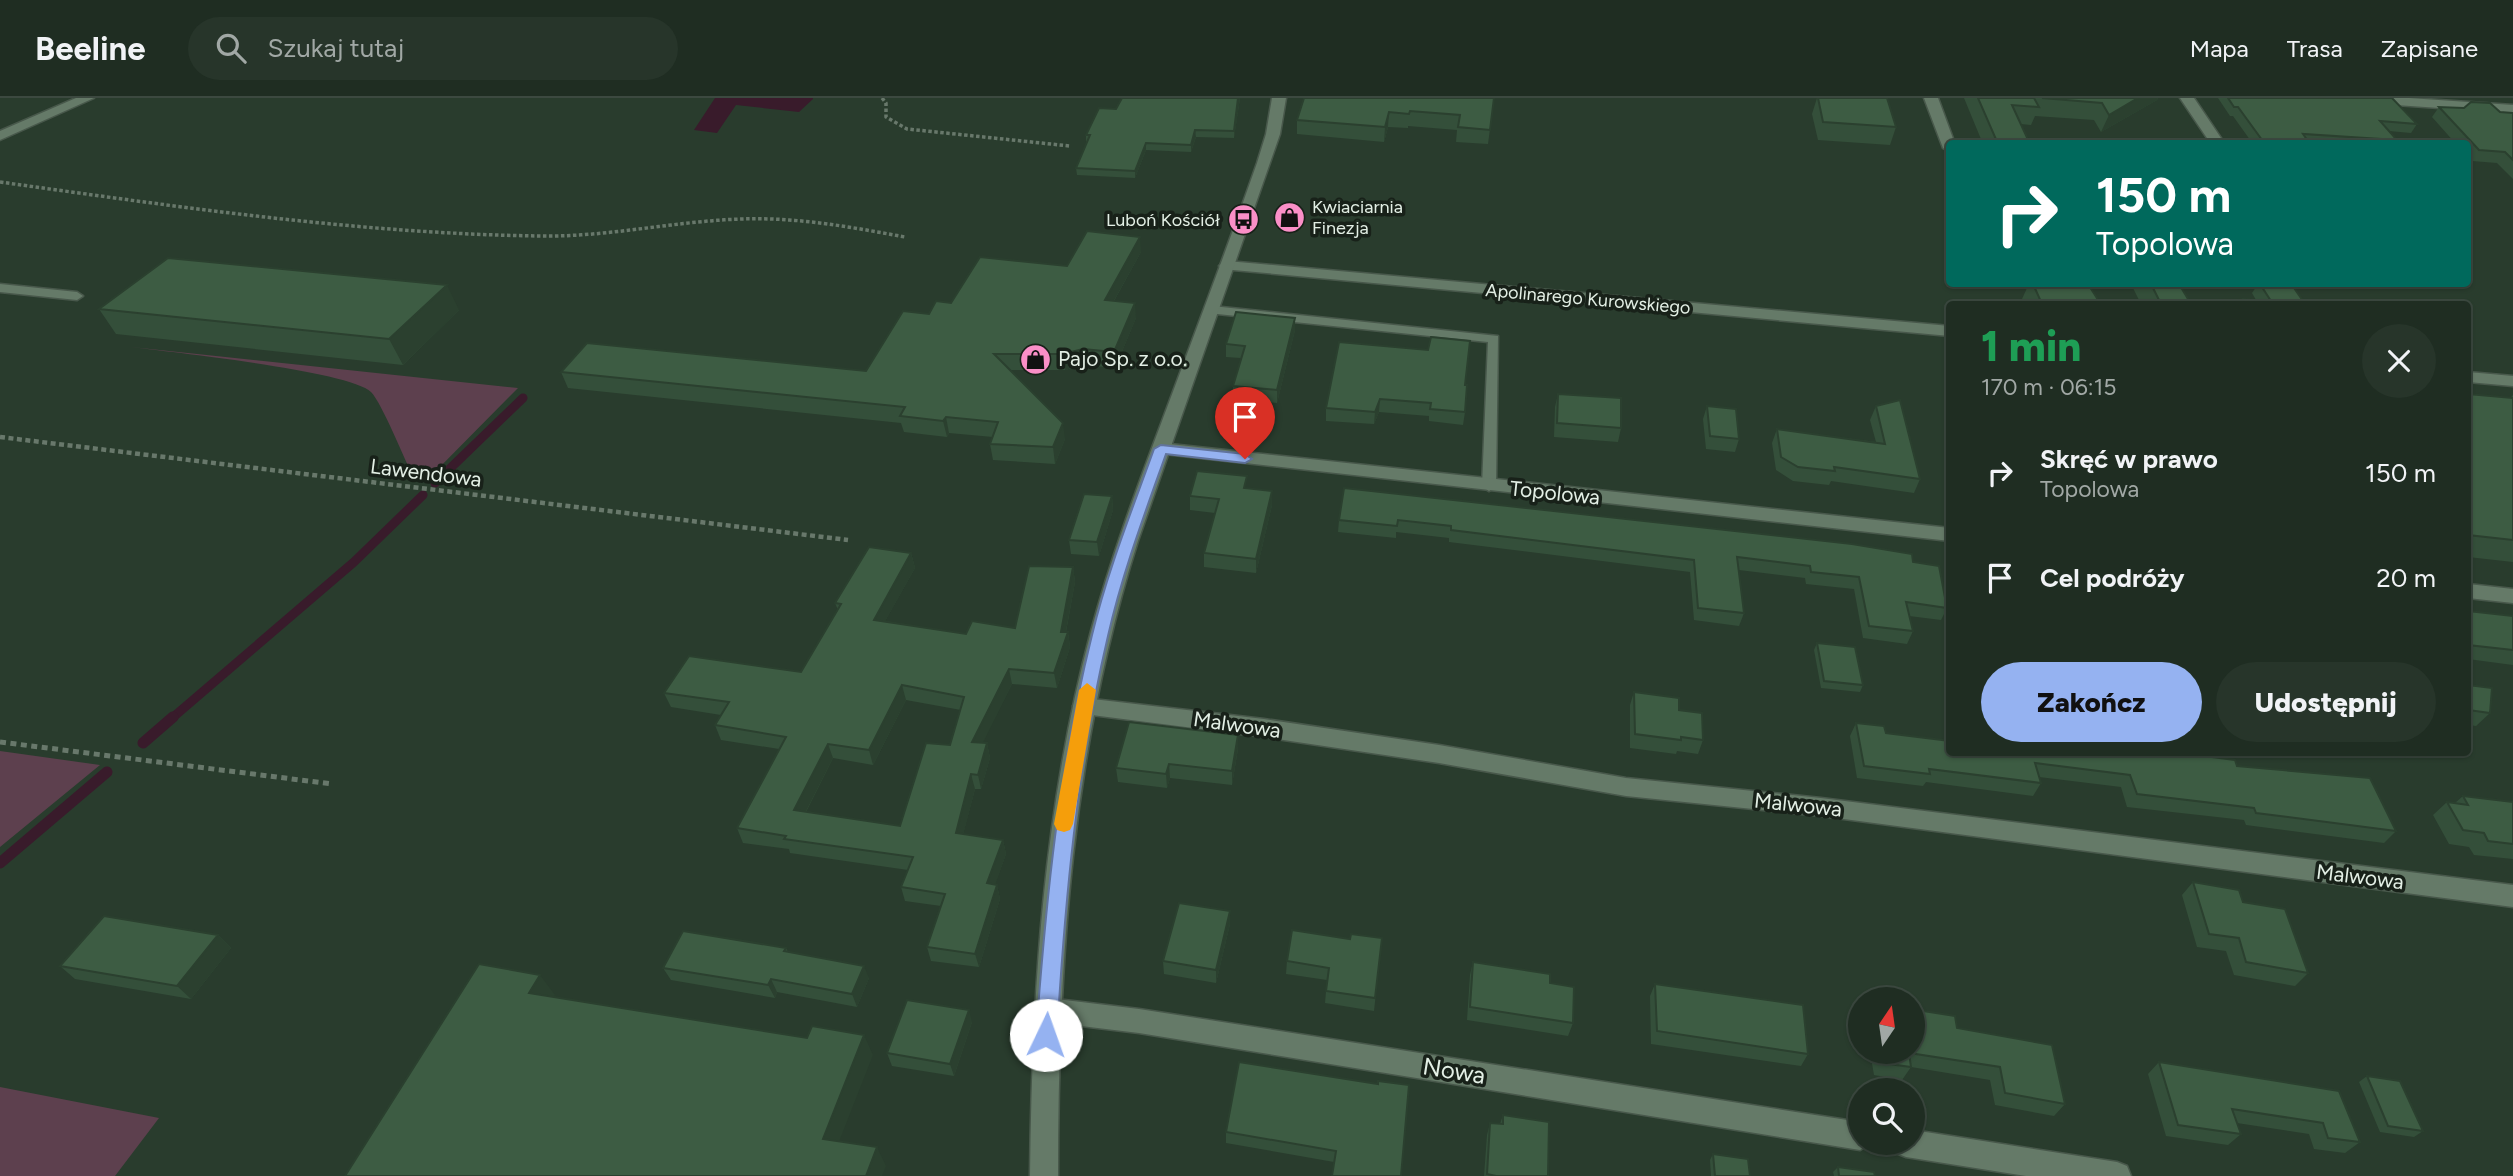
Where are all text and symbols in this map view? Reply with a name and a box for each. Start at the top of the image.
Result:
search box [188,17,678,80]
text: Beeline [35,29,146,68]
icon: search [212,29,250,67]
text: Szukaj tutaj [268,32,404,64]
text: Mapa [2190,34,2249,63]
text: Trasa [2287,34,2343,63]
text: Zapisane [2381,34,2478,63]
text: 150 m [2096,165,2231,224]
icon: right [1981,168,2072,259]
place label: Kwiaciarnia Finezja [1312,196,1403,239]
shop icon: Kwiaciarnia Finezja [1272,200,1306,234]
bus stop icon: Luboń Kościół [1226,203,1260,237]
place label: Luboń Kościół [1106,209,1220,231]
text: Topolowa [2096,225,2234,263]
street label: Apolinarego Kurowskiego [1485,279,1691,319]
text: 1 min [1981,321,2081,372]
button: close [2362,324,2436,398]
shop icon: Pajo Sp. z o.o. [1018,342,1052,376]
place label: Pajo Sp. z o.o. [1058,346,1187,371]
text: 170 m · 06:15 [1981,373,2116,401]
pin [1215,387,1275,459]
icon: arrive [1226,398,1264,436]
text: Skręć w prawo [2040,443,2218,475]
street label: Lawendowa [369,453,483,492]
icon: right [1981,454,2019,492]
text: 150 m [2365,457,2436,489]
street label: Topolowa [1509,475,1601,510]
text: Topolowa [2040,475,2139,503]
icon: arrive [1981,559,2019,597]
text: Cel podróży [2040,562,2184,594]
text: 20 m [2376,562,2436,594]
button: Zakończ [1981,662,2202,742]
button: Udostępnij [2216,662,2436,742]
street label: Malwowa [1192,706,1282,743]
street label: Malwowa [1753,787,1843,822]
street label: Malwowa [2315,859,2405,894]
north arrow [1848,987,1925,1064]
map controls [1848,987,1925,1155]
position arrow [1009,998,1083,1072]
street label: Nowa [1421,1051,1487,1090]
button: search [1848,1078,1925,1155]

